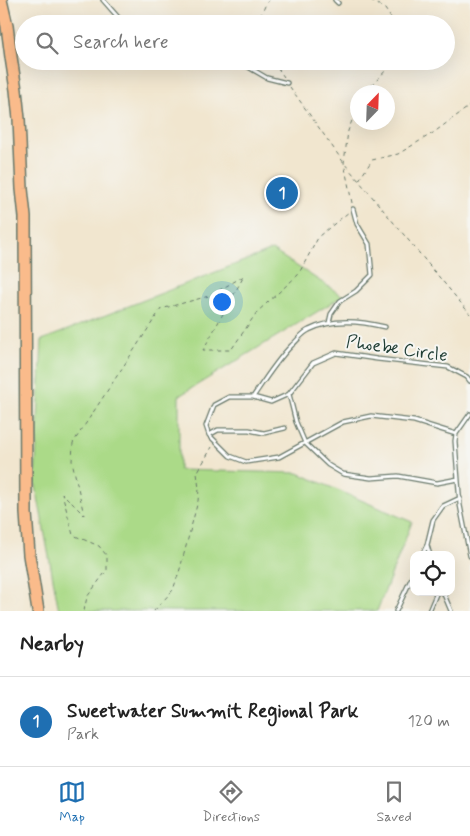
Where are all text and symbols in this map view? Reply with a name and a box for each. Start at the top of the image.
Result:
search box [15,15,455,70]
icon: search [33,29,61,57]
text: Search here [73,30,169,55]
north arrow [350,85,395,130]
pin: 1 [266,174,298,212]
your location [209,289,235,315]
street label: Phoebe Circle [345,330,449,368]
map controls [410,551,455,596]
button: locate [410,551,455,596]
text: Nearby [20,630,84,658]
text: Sweetwater Summit Regional Park [67,699,359,724]
text: 1 [32,711,40,732]
text: 120 m [408,711,450,732]
text: Park [67,724,99,745]
tab: Map [58,778,86,826]
tab: Directions [203,778,260,826]
tab: Saved [376,778,412,826]

